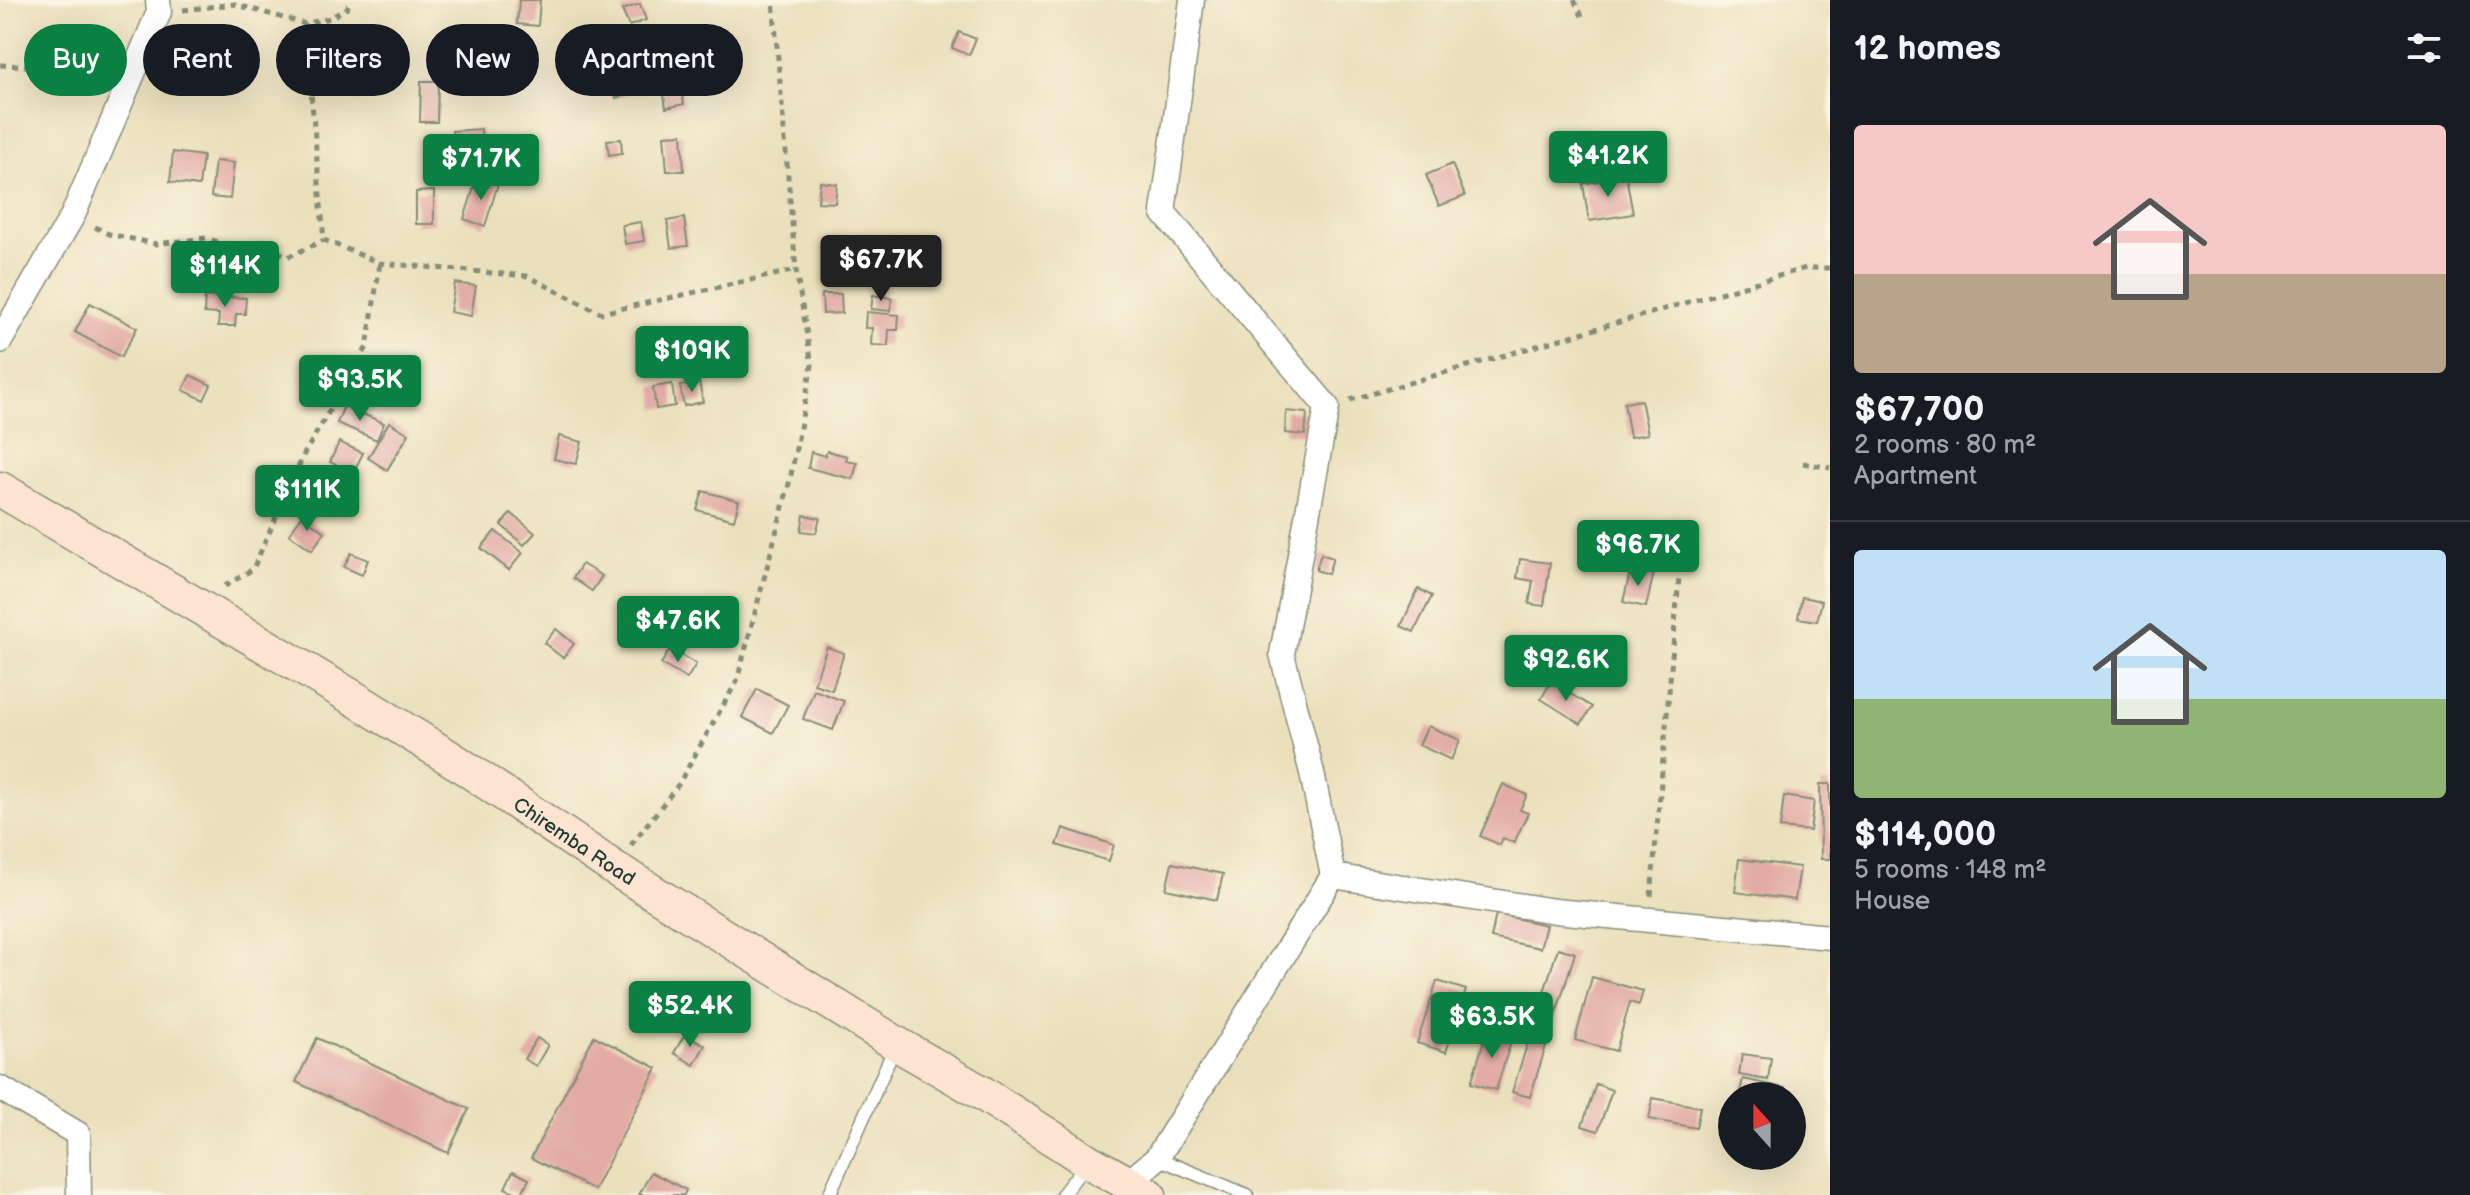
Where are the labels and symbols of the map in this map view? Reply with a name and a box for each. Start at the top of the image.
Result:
pin: $41.2K [1543,131,1673,199]
pin: $71.7K [416,134,546,202]
pin: $67.7K [816,235,946,303]
pin: $114K [169,241,281,309]
pin: $109K [636,326,748,394]
pin: $93.5K [295,355,425,423]
pin: $111K [251,465,363,533]
pin: $96.7K [1573,520,1703,588]
pin: $47.6K [613,596,743,664]
pin: $92.6K [1501,635,1631,703]
street label: Chiremba Road [508,793,639,891]
pin: $52.4K [625,981,755,1049]
pin: $63.5K [1427,992,1557,1060]
north arrow [1718,1082,1806,1170]

